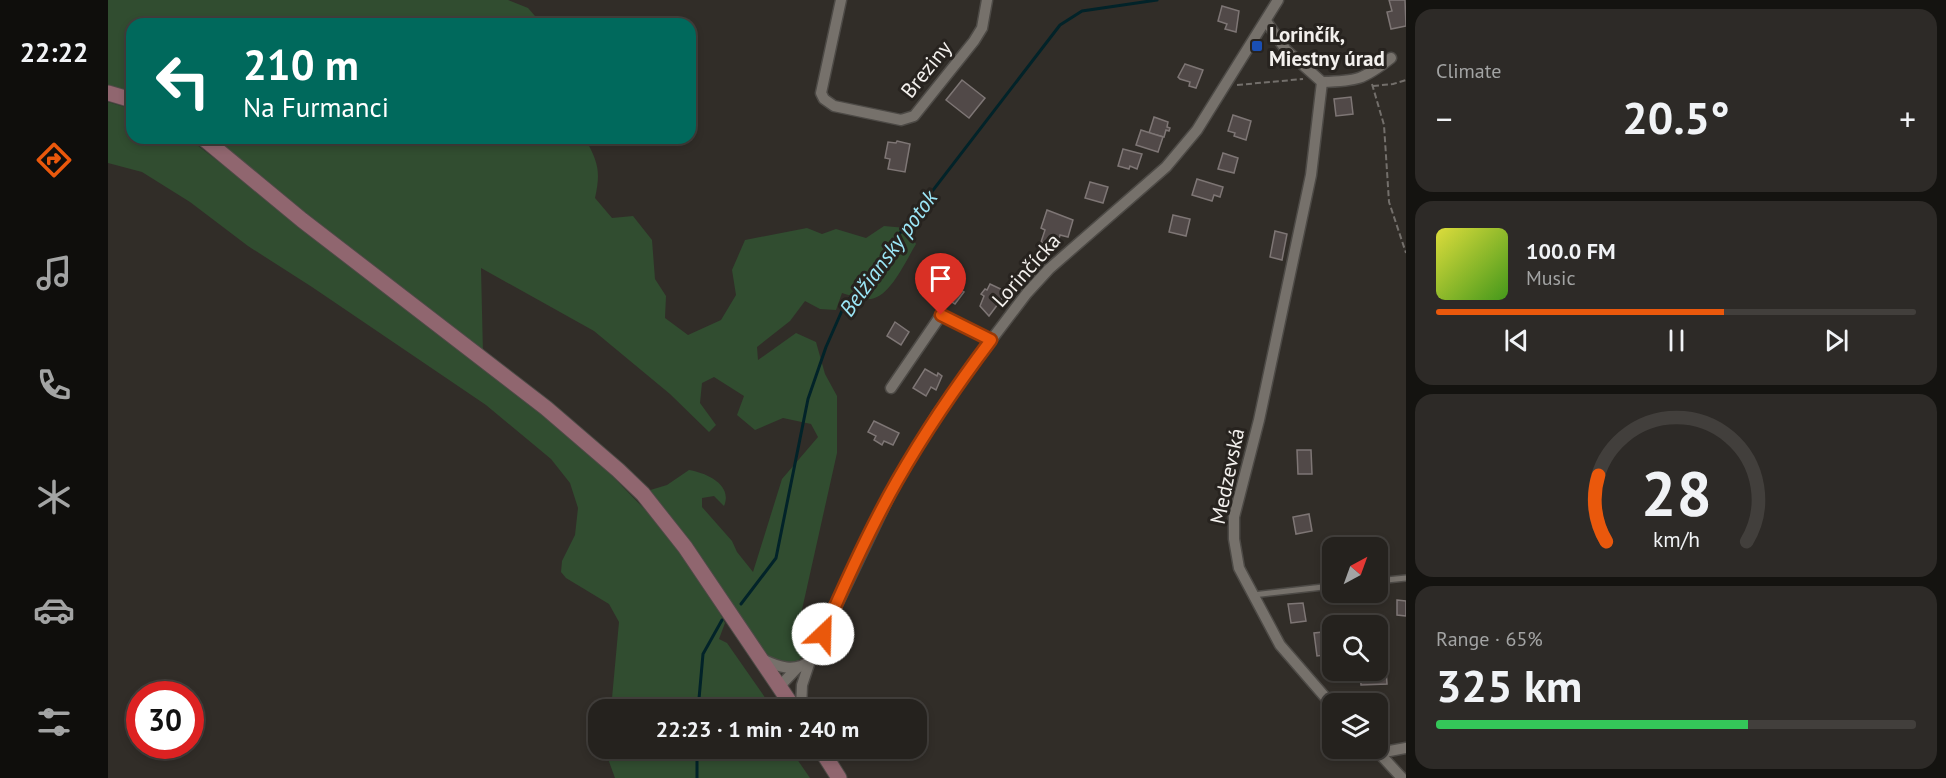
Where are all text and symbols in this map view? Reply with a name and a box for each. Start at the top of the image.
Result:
place label: Lorinčík, Miestny úrad [1269,21,1385,72]
text: 22:22 [20,35,88,69]
street label: Breziny [895,35,957,103]
text: 210 m [243,37,359,92]
marker: Lorinčík, Miestny úrad [1250,39,1264,53]
icon: left [144,42,222,120]
text: Climate [1436,58,1502,84]
text: 20.5° [1622,88,1730,146]
text: Na Furmanci [243,90,389,124]
text: − [1436,97,1453,140]
text: + [1899,97,1916,140]
icon: directions [33,139,75,181]
water label: Belžiansky potok [833,184,944,322]
street label: Lorinčícka [986,227,1066,313]
text: 100.0 FM [1526,237,1616,265]
icon: music [33,252,75,294]
pin [915,253,966,315]
icon: arrive [924,262,957,295]
text: Music [1526,265,1575,291]
icon: previous [1500,324,1533,357]
icon: pause [1660,324,1693,357]
icon: next [1820,324,1853,357]
icon: phone [33,364,75,406]
street label: Medzevská [1204,426,1250,526]
text: 28 [1641,452,1711,533]
icon: climate [33,476,75,518]
text: km/h [1652,526,1699,554]
north arrow [1322,537,1388,603]
map controls [1322,537,1388,759]
icon: car [33,589,75,631]
position arrow [791,602,855,666]
button: search [1322,615,1388,681]
text: Range · 65% [1436,626,1543,652]
text: 325 km [1436,656,1582,714]
speed limit sign: 30 [126,681,204,759]
button: layers [1322,693,1388,759]
icon: filters [33,701,75,743]
text: 22:23 · 1 min · 240 m [656,715,859,743]

